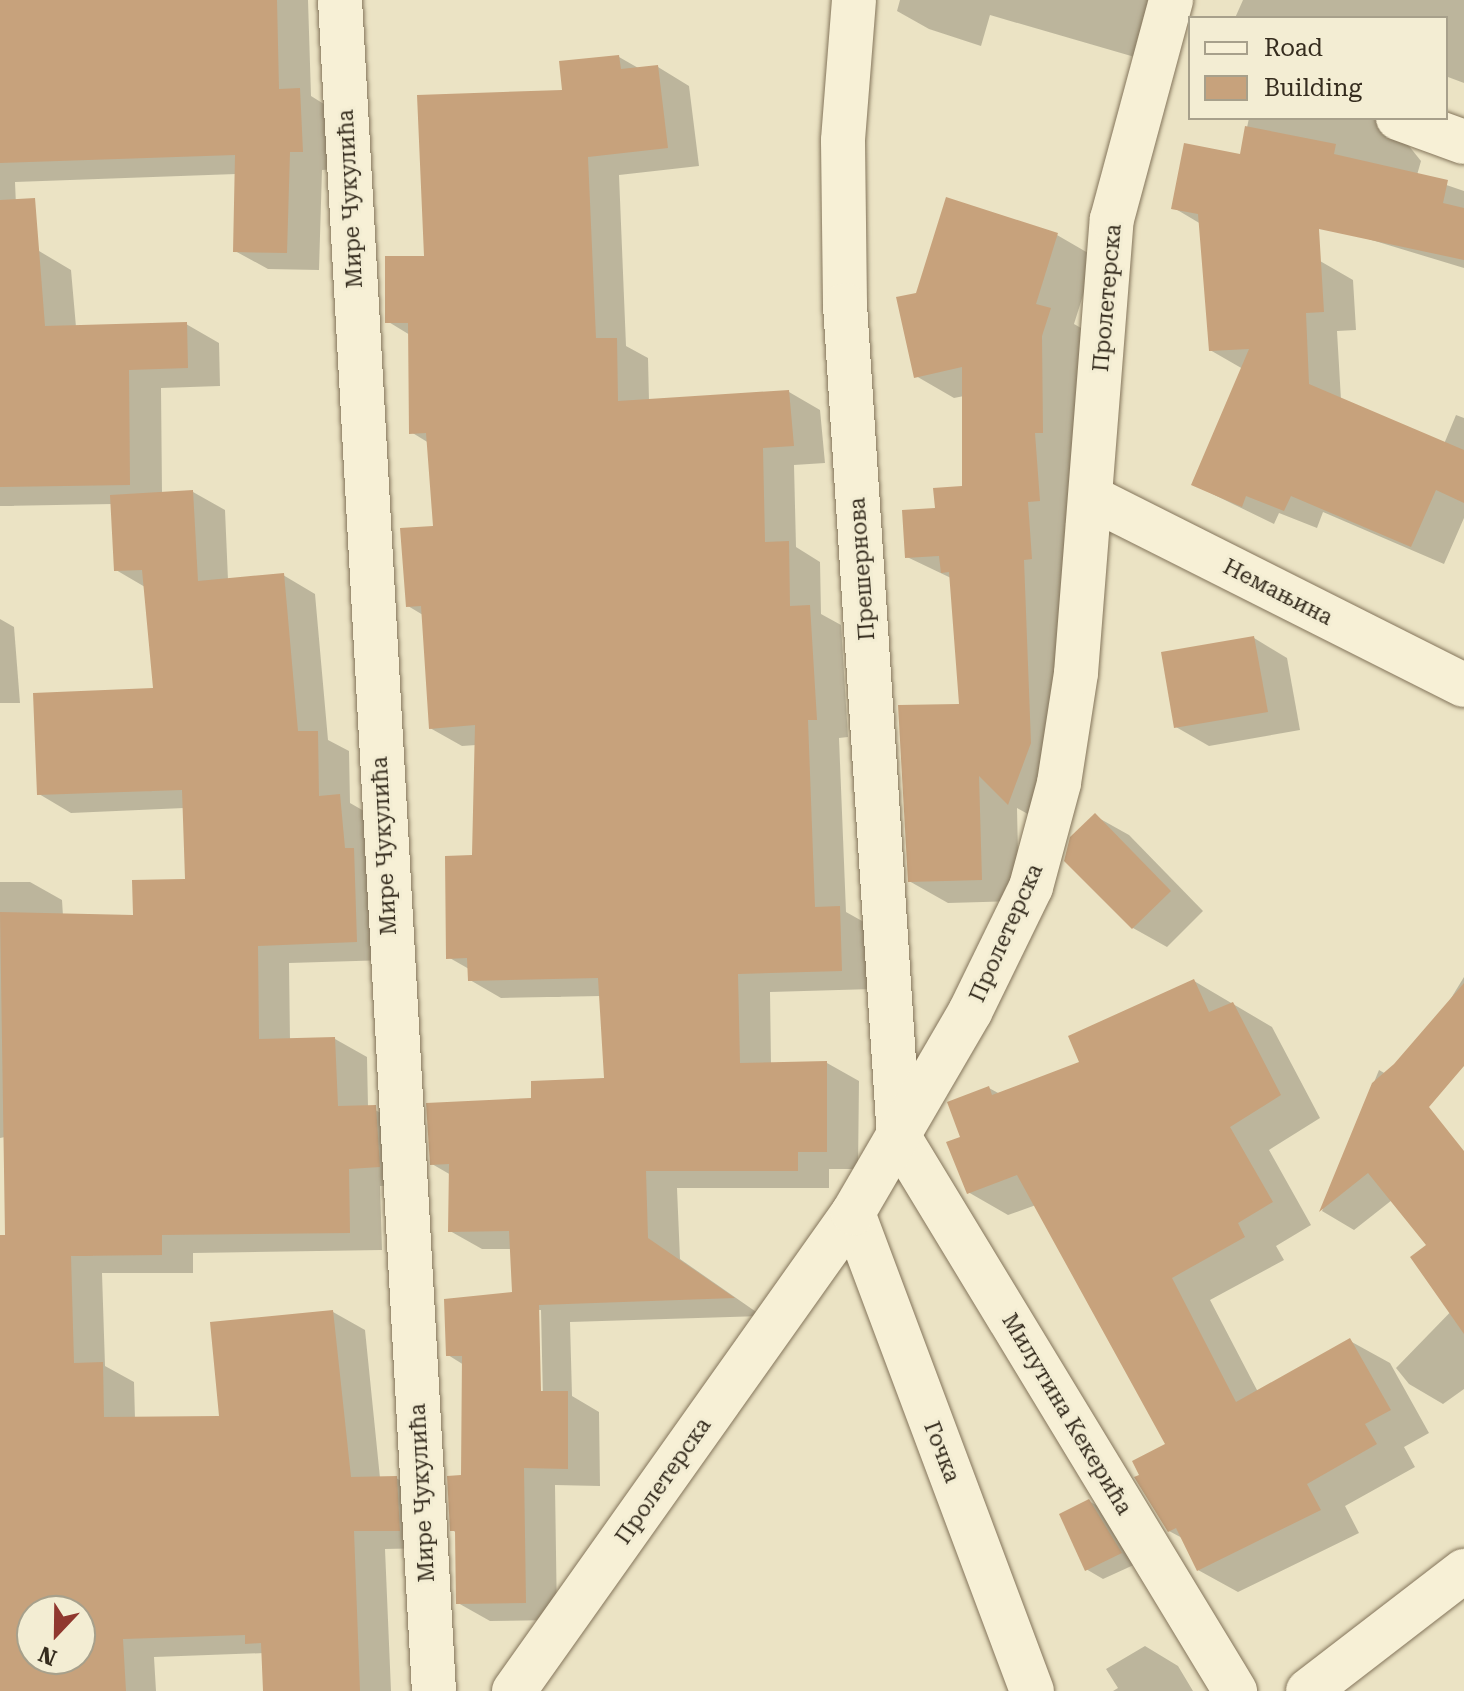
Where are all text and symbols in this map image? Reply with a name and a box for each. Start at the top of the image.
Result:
legend [1188,16,1448,120]
text: Road [1264,34,1323,62]
text: Building [1264,74,1362,102]
street label: Мире Чукулића [332,109,368,289]
street label: Пролетерска [1087,223,1127,373]
street label: Прешернова [844,497,880,641]
street label: Немањина [1219,553,1337,631]
street label: Мире Чукулића [366,756,402,936]
street label: Пролетерска [964,860,1048,1006]
street label: Милутина Кекерића [996,1309,1138,1519]
street label: Мире Чукулића [404,1403,440,1583]
street label: Пролетерска [610,1413,716,1549]
street label: Гочка [918,1418,966,1486]
north arrow [16,1595,96,1675]
text: N [35,1641,60,1671]

